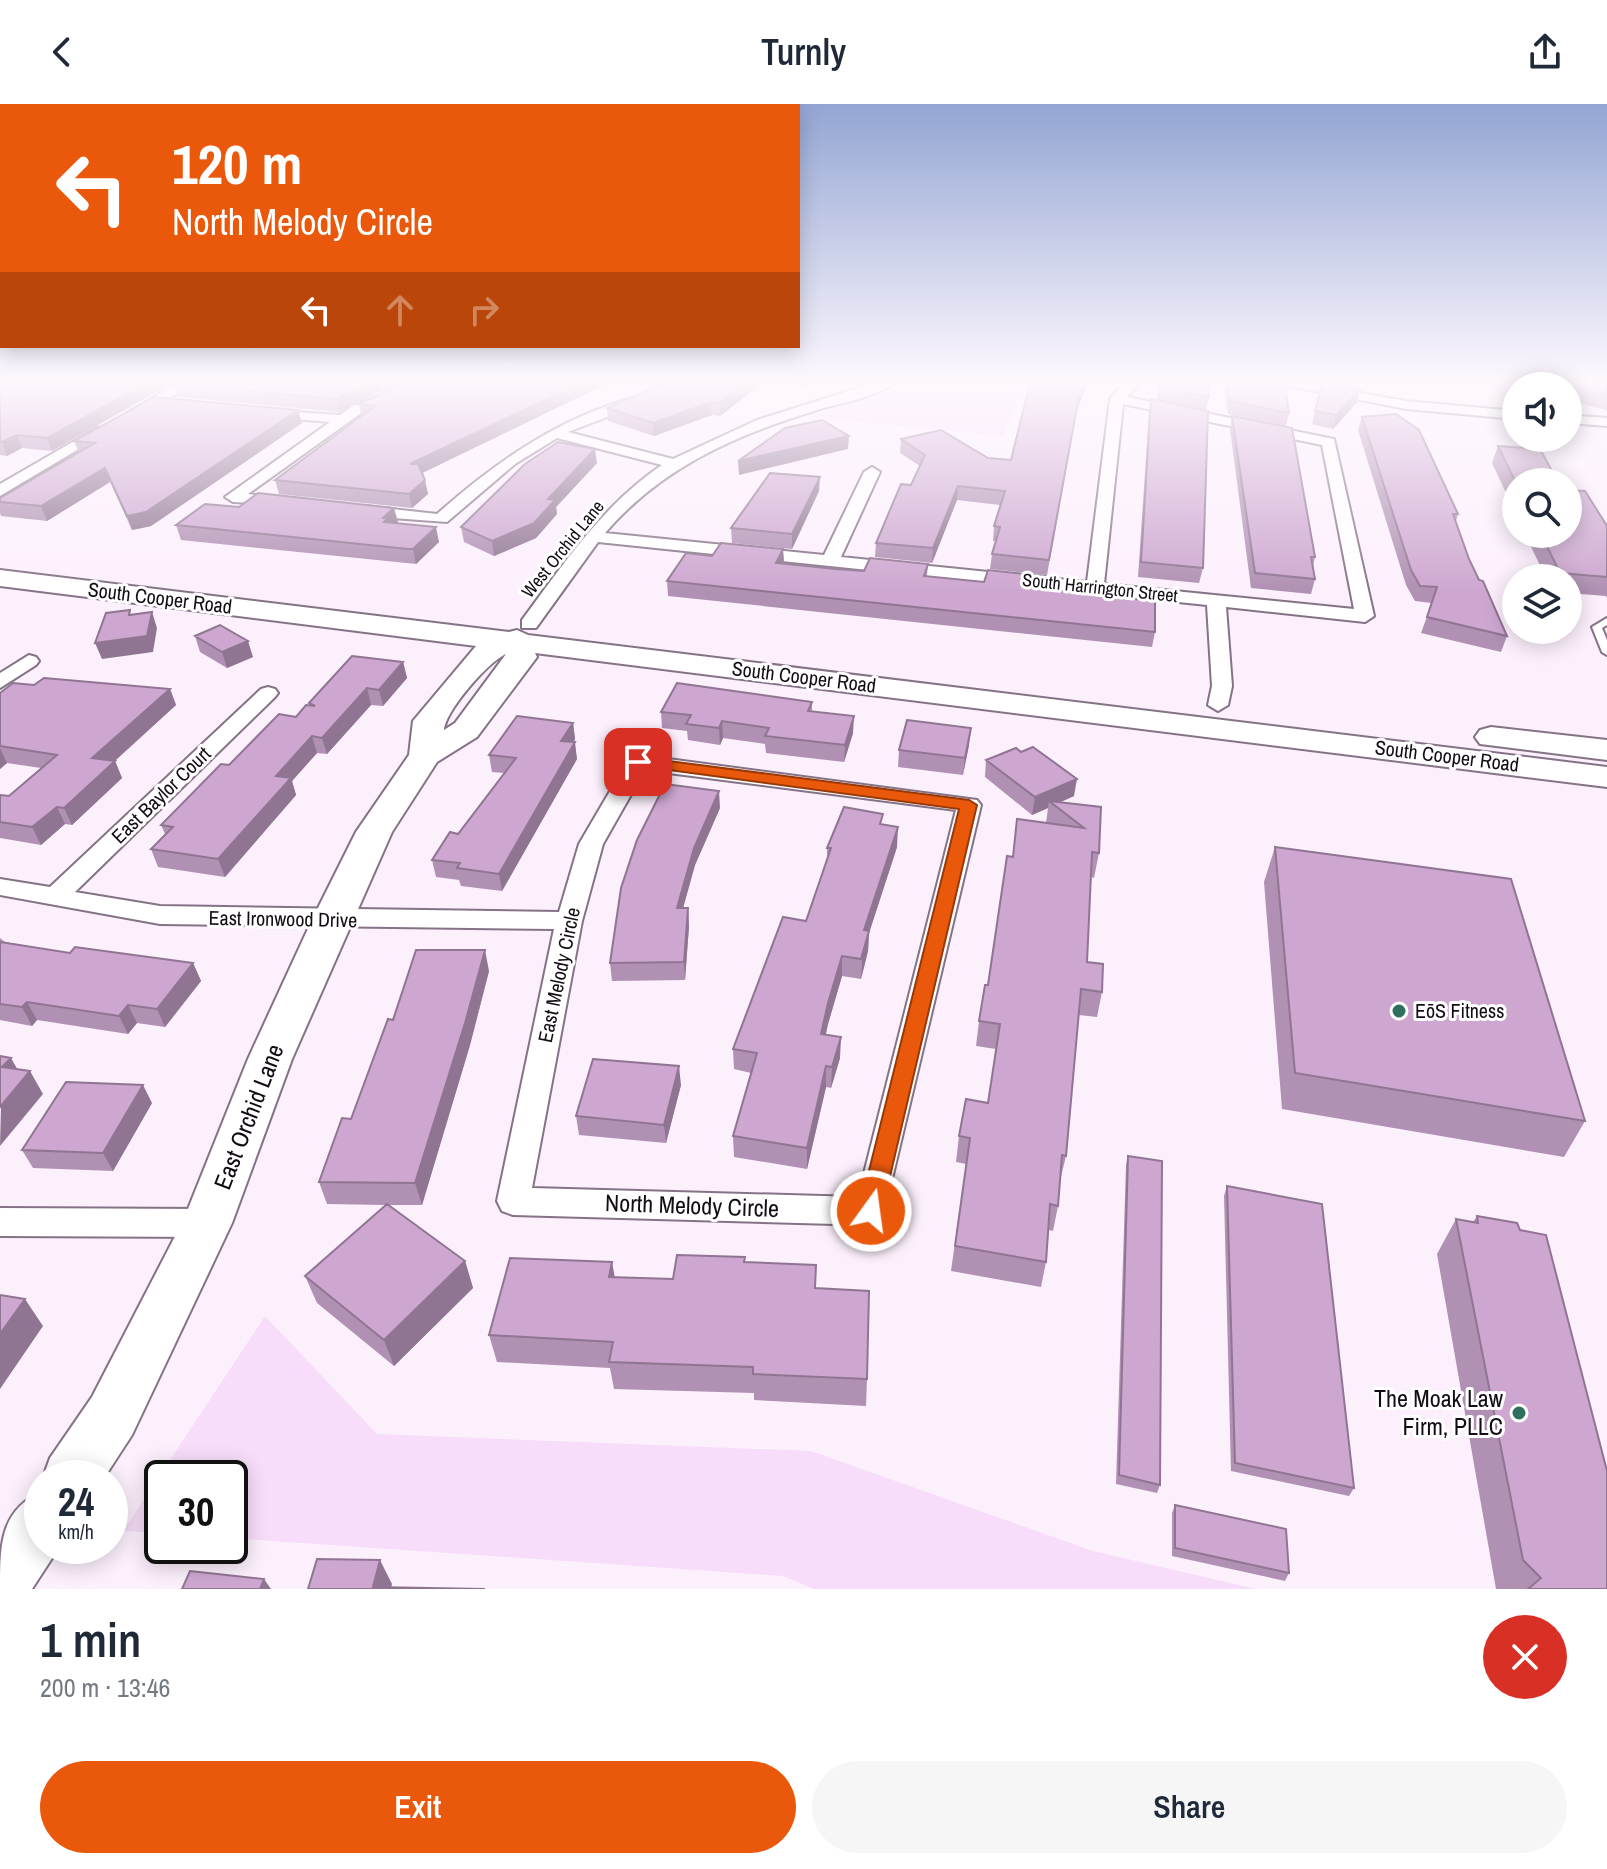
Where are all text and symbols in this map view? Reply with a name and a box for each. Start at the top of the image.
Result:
text: Turnly [761,28,846,76]
icon: back [40,30,84,74]
icon: share [1523,30,1567,74]
text: 120 m [172,126,302,201]
icon: left [40,136,144,240]
text: North Melody Circle [172,198,433,246]
icon: left [294,288,338,332]
icon: ahead [378,288,422,332]
icon: right [462,288,506,332]
map controls [1502,372,1582,644]
button: sound [1502,372,1582,452]
button: search [1502,468,1582,548]
street label: West Orchid Lane [516,495,610,603]
button: layers [1502,564,1582,644]
street label: South Harrington Street [1021,567,1179,608]
street label: South Cooper Road [86,575,234,620]
street label: South Cooper Road [730,654,878,699]
pin [604,728,672,796]
street label: South Cooper Road [1373,733,1521,778]
street label: East Baylor Court [105,740,217,849]
icon: arrive [616,740,660,784]
street label: East Ironwood Drive [208,904,358,933]
street label: East Melody Circle [531,905,586,1045]
place label: EōS Fitness [1415,997,1504,1024]
marker: EōS Fitness [1390,1002,1408,1020]
street label: East Orchid Lane [206,1039,290,1194]
position arrow [829,1169,913,1253]
street label: North Melody Circle [605,1186,779,1224]
place label: The Moak Law Firm, PLLC [1374,1382,1504,1442]
marker: The Moak Law Firm, PLLC [1510,1404,1528,1422]
speed limit sign: 30 [144,1460,248,1564]
text: 24 [58,1475,94,1528]
text: km/h [58,1518,94,1545]
text: 1 min [40,1607,141,1672]
button: close [1483,1615,1567,1699]
text: 200 m · 13:46 [40,1670,170,1705]
button: Exit [40,1761,796,1853]
button: Share [812,1761,1567,1853]

